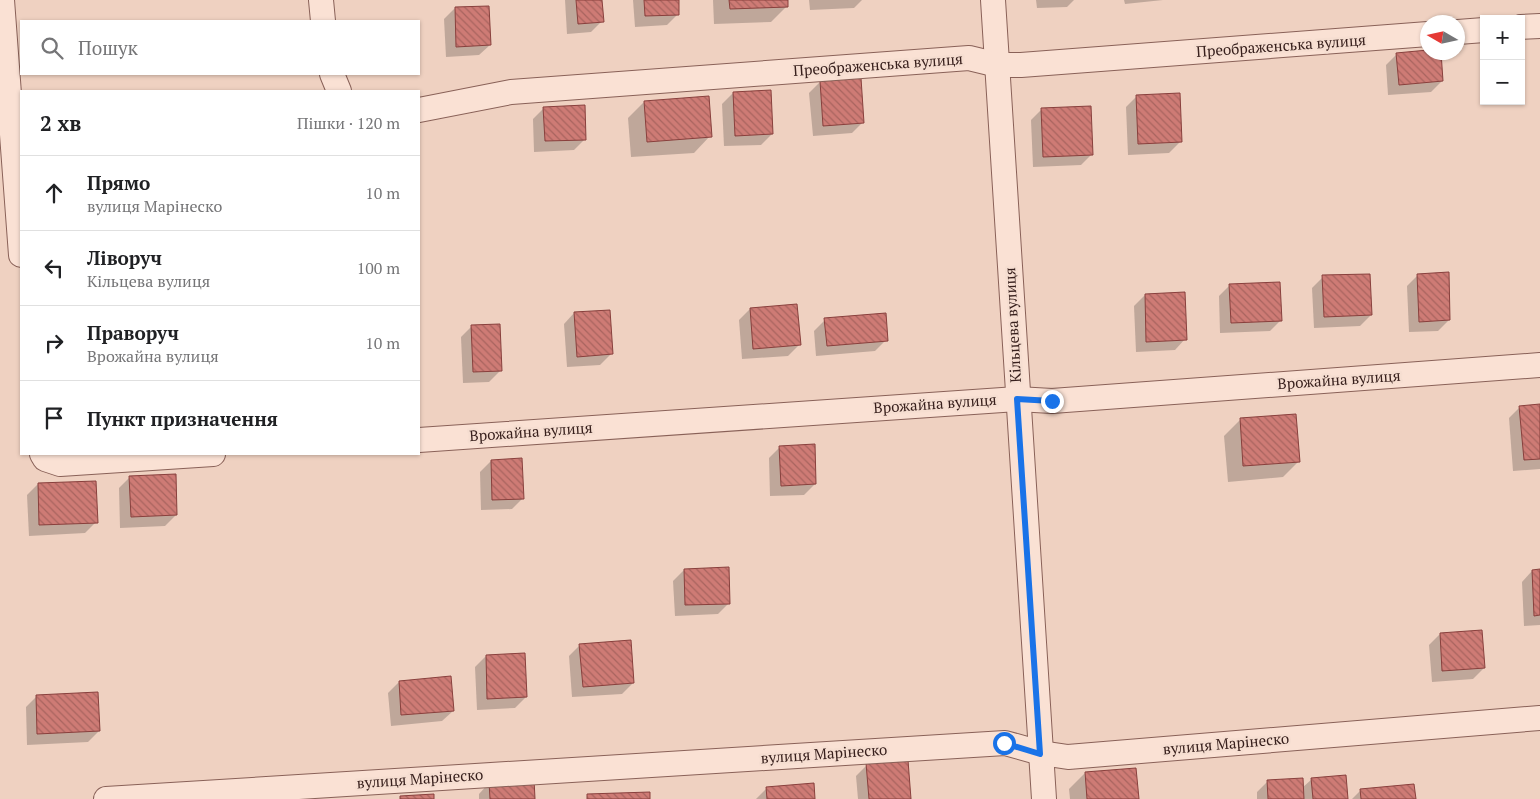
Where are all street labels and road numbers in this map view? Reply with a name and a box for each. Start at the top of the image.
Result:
street label: Преображенська вулиця [1195,29,1367,61]
street label: Преображенська вулиця [792,48,964,80]
street label: Кільцева вулиця [999,267,1025,383]
street label: Врожайна вулиця [1277,365,1401,393]
street label: Врожайна вулиця [873,389,997,417]
street label: Врожайна вулиця [469,417,593,445]
street label: вулиця Марінеско [1162,728,1290,758]
street label: вулиця Марінеско [760,739,888,767]
street label: вулиця Марінеско [356,764,484,792]

